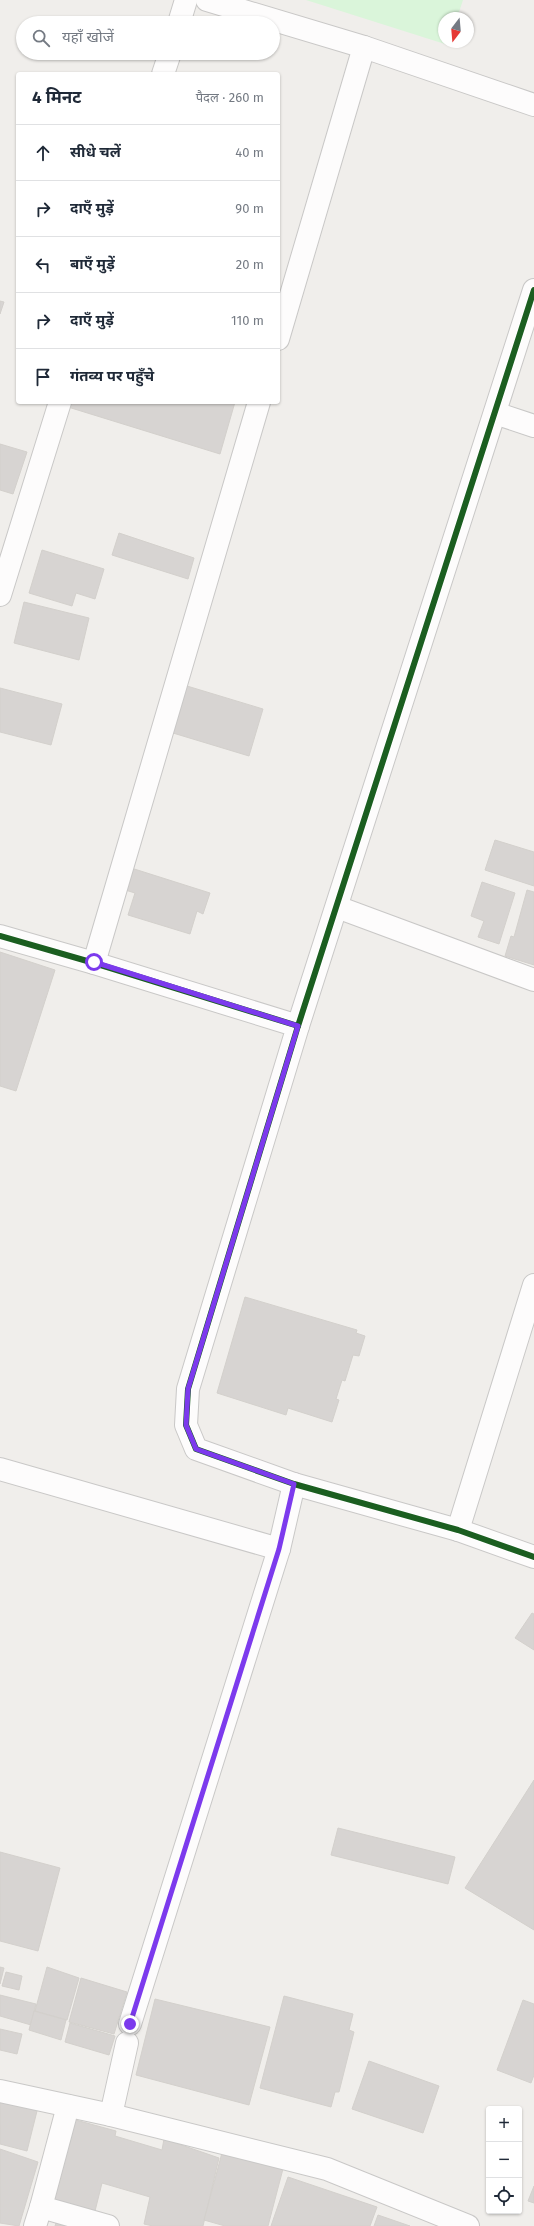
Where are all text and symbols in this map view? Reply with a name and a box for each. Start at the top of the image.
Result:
north arrow [438,12,474,48]
search box [16,16,280,60]
icon: search [30,27,52,49]
text: यहाँ खोजें [62,28,114,46]
text: 4 मिनट [32,87,81,108]
text: पैदल · 260 m [196,90,264,105]
icon: ahead [32,142,54,164]
text: सीधे चलें [70,143,121,161]
text: 40 m [235,145,264,160]
icon: right [32,198,54,220]
text: दाएँ मुड़ें [70,199,114,217]
text: 90 m [235,201,264,216]
icon: left [32,254,54,276]
text: बाएँ मुड़ें [70,255,115,273]
text: 20 m [236,257,264,272]
icon: right [32,310,54,332]
text: दाएँ मुड़ें [70,311,114,329]
text: 110 m [231,313,264,328]
icon: arrive [32,366,54,388]
text: गंतव्य पर पहुँचे [70,367,154,385]
route start [85,953,103,971]
route end [121,2015,139,2033]
map controls [486,2106,522,2214]
button: + [486,2106,522,2142]
button: − [486,2142,522,2178]
button: locate [486,2178,522,2214]

